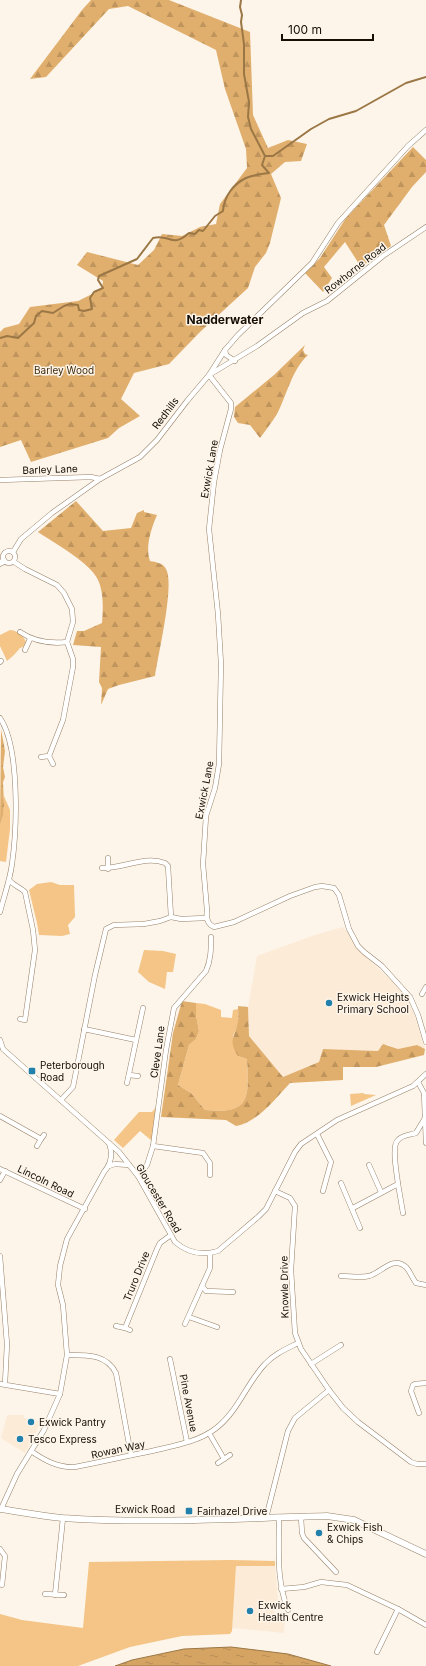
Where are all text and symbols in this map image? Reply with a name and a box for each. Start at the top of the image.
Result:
scale bar [282,16,373,42]
text: 100 m [288,22,322,37]
street label: Rowhorne Road [322,240,388,296]
district label: Nadderwater [187,312,264,327]
park label: Barley Wood [34,364,94,376]
street label: Redhills [149,395,181,431]
street label: Exwick Lane [198,439,220,499]
street label: Barley Lane [22,462,78,476]
street label: Exwick Lane [192,760,216,820]
place label: Exwick Heights Primary School [337,991,409,1015]
marker: Exwick Heights Primary School [324,998,334,1008]
street label: Cleve Lane [147,1025,167,1079]
place label: Peterborough Road [40,1059,105,1083]
marker: Peterborough Road [27,1066,37,1076]
street label: Gloucester Road [134,1161,184,1235]
street label: Lincoln Road [16,1162,76,1200]
street label: Truro Drive [121,1249,152,1303]
street label: Knowle Drive [277,1255,291,1318]
street label: Pine Avenue [178,1373,201,1433]
place label: Exwick Pantry [39,1416,106,1428]
marker: Exwick Pantry [26,1417,36,1427]
place label: Tesco Express [28,1433,97,1445]
marker: Tesco Express [15,1434,25,1444]
street label: Rowan Way [90,1437,147,1461]
street label: Exwick Road [115,1503,175,1515]
place label: Fairhazel Drive [197,1505,268,1517]
marker: Fairhazel Drive [184,1506,194,1516]
place label: Exwick Fish & Chips [327,1521,383,1545]
marker: Exwick Fish & Chips [314,1528,324,1538]
place label: Exwick Health Centre [258,1599,323,1623]
marker: Exwick Health Centre [245,1606,255,1616]

